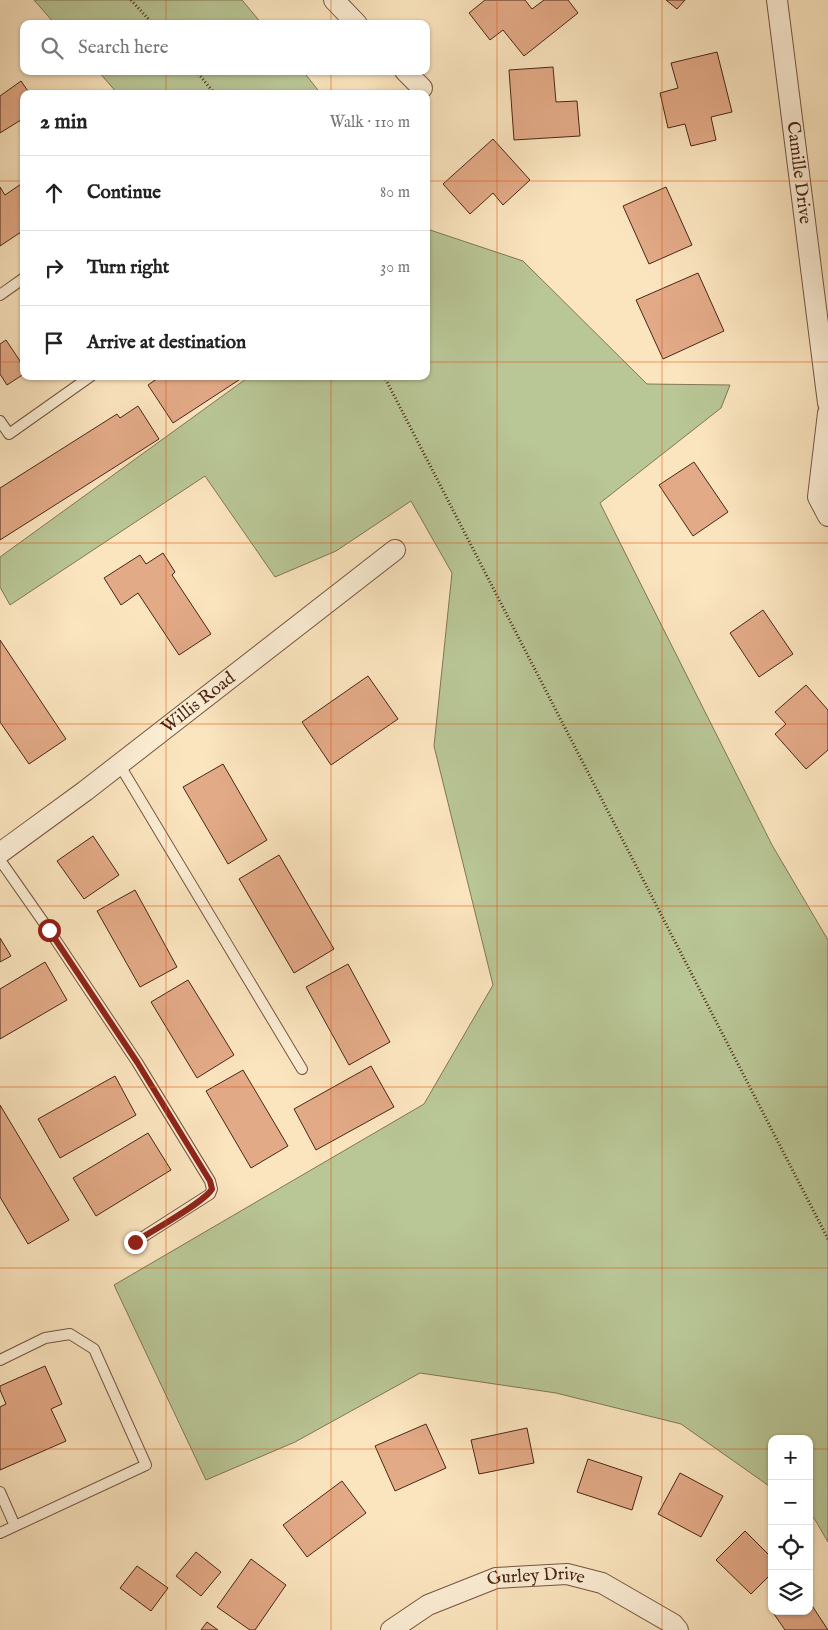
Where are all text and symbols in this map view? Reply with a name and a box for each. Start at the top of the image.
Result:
search box [20,20,430,75]
icon: search [38,34,66,62]
text: Search here [78,36,169,60]
text: 2 min [40,109,87,136]
text: Walk · 110 m [330,113,410,133]
street label: Camille Drive [781,120,817,225]
icon: ahead [40,179,68,207]
text: Continue [87,181,161,205]
text: 80 m [380,183,410,203]
icon: right [40,254,68,282]
text: Turn right [87,256,169,280]
text: 30 m [380,258,410,278]
icon: arrive [40,329,68,357]
text: Arrive at destination [87,331,246,355]
street label: Willis Road [157,667,240,739]
route start [38,919,61,942]
route end [124,1231,147,1254]
map controls [768,1435,813,1615]
button: + [768,1435,813,1480]
button: − [768,1480,813,1525]
button: locate [768,1525,813,1570]
street label: Gurley Drive [484,1562,587,1592]
button: layers [768,1570,813,1615]

